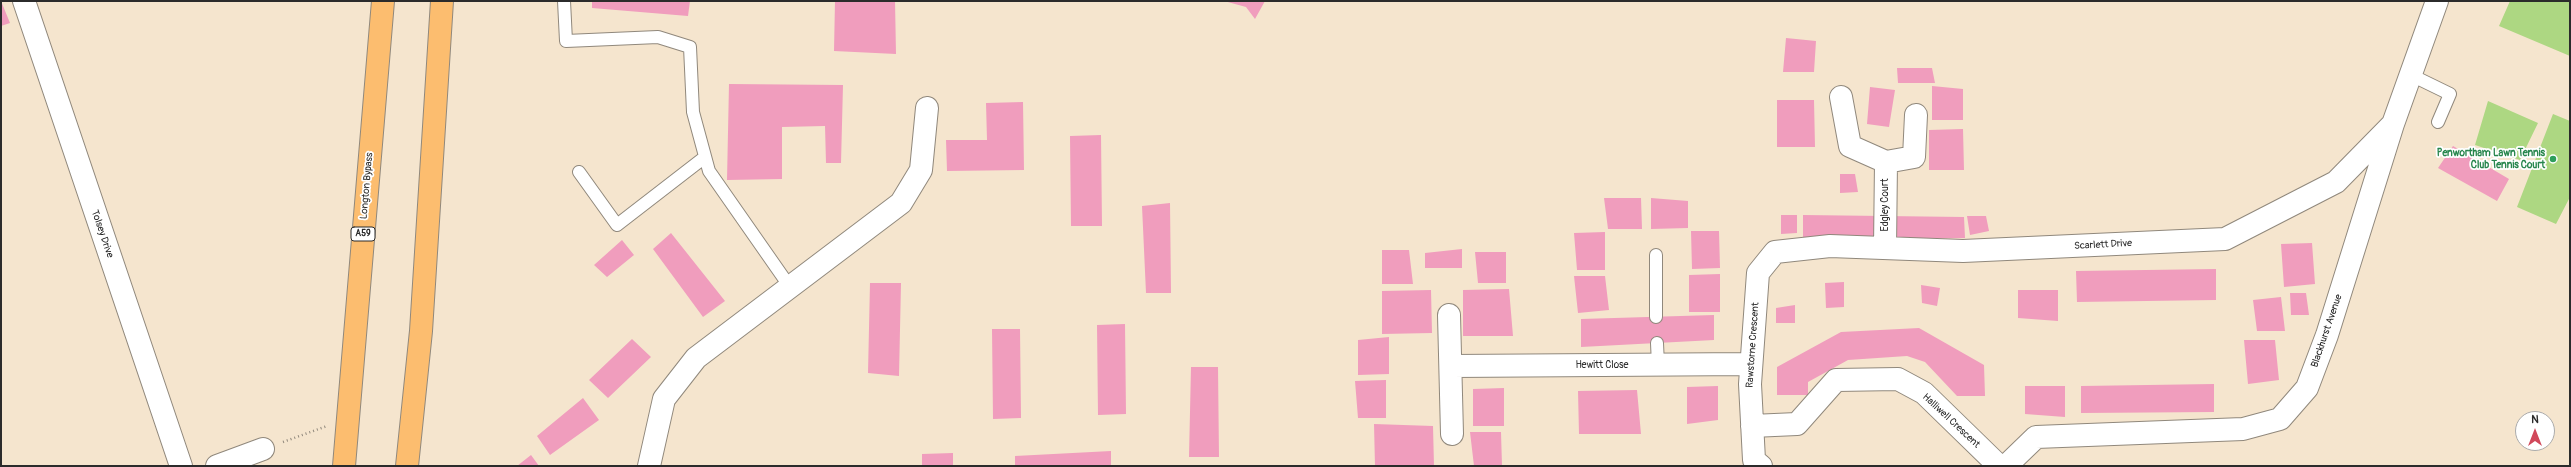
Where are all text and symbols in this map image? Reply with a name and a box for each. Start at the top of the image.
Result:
place label: Penwortham Lawn Tennis Club Tennis Court [2437,147,2545,170]
street label: Longton Bypass [358,152,376,220]
marker: Penwortham Lawn Tennis Club Tennis Court [2548,154,2558,164]
street label: Edgley Court [1879,179,1891,231]
street label: Tolsey Drive [88,208,116,260]
road number: A59 [351,227,375,241]
street label: Scarlett Drive [2074,237,2132,253]
street label: Blackhurst Avenue [2309,293,2345,369]
street label: Rawstorne Crescent [1744,302,1762,388]
street label: Hewitt Close [1576,359,1628,371]
street label: Halliwell Crescent [1920,391,1982,451]
north arrow [2515,411,2555,451]
text: N [2531,413,2539,426]

